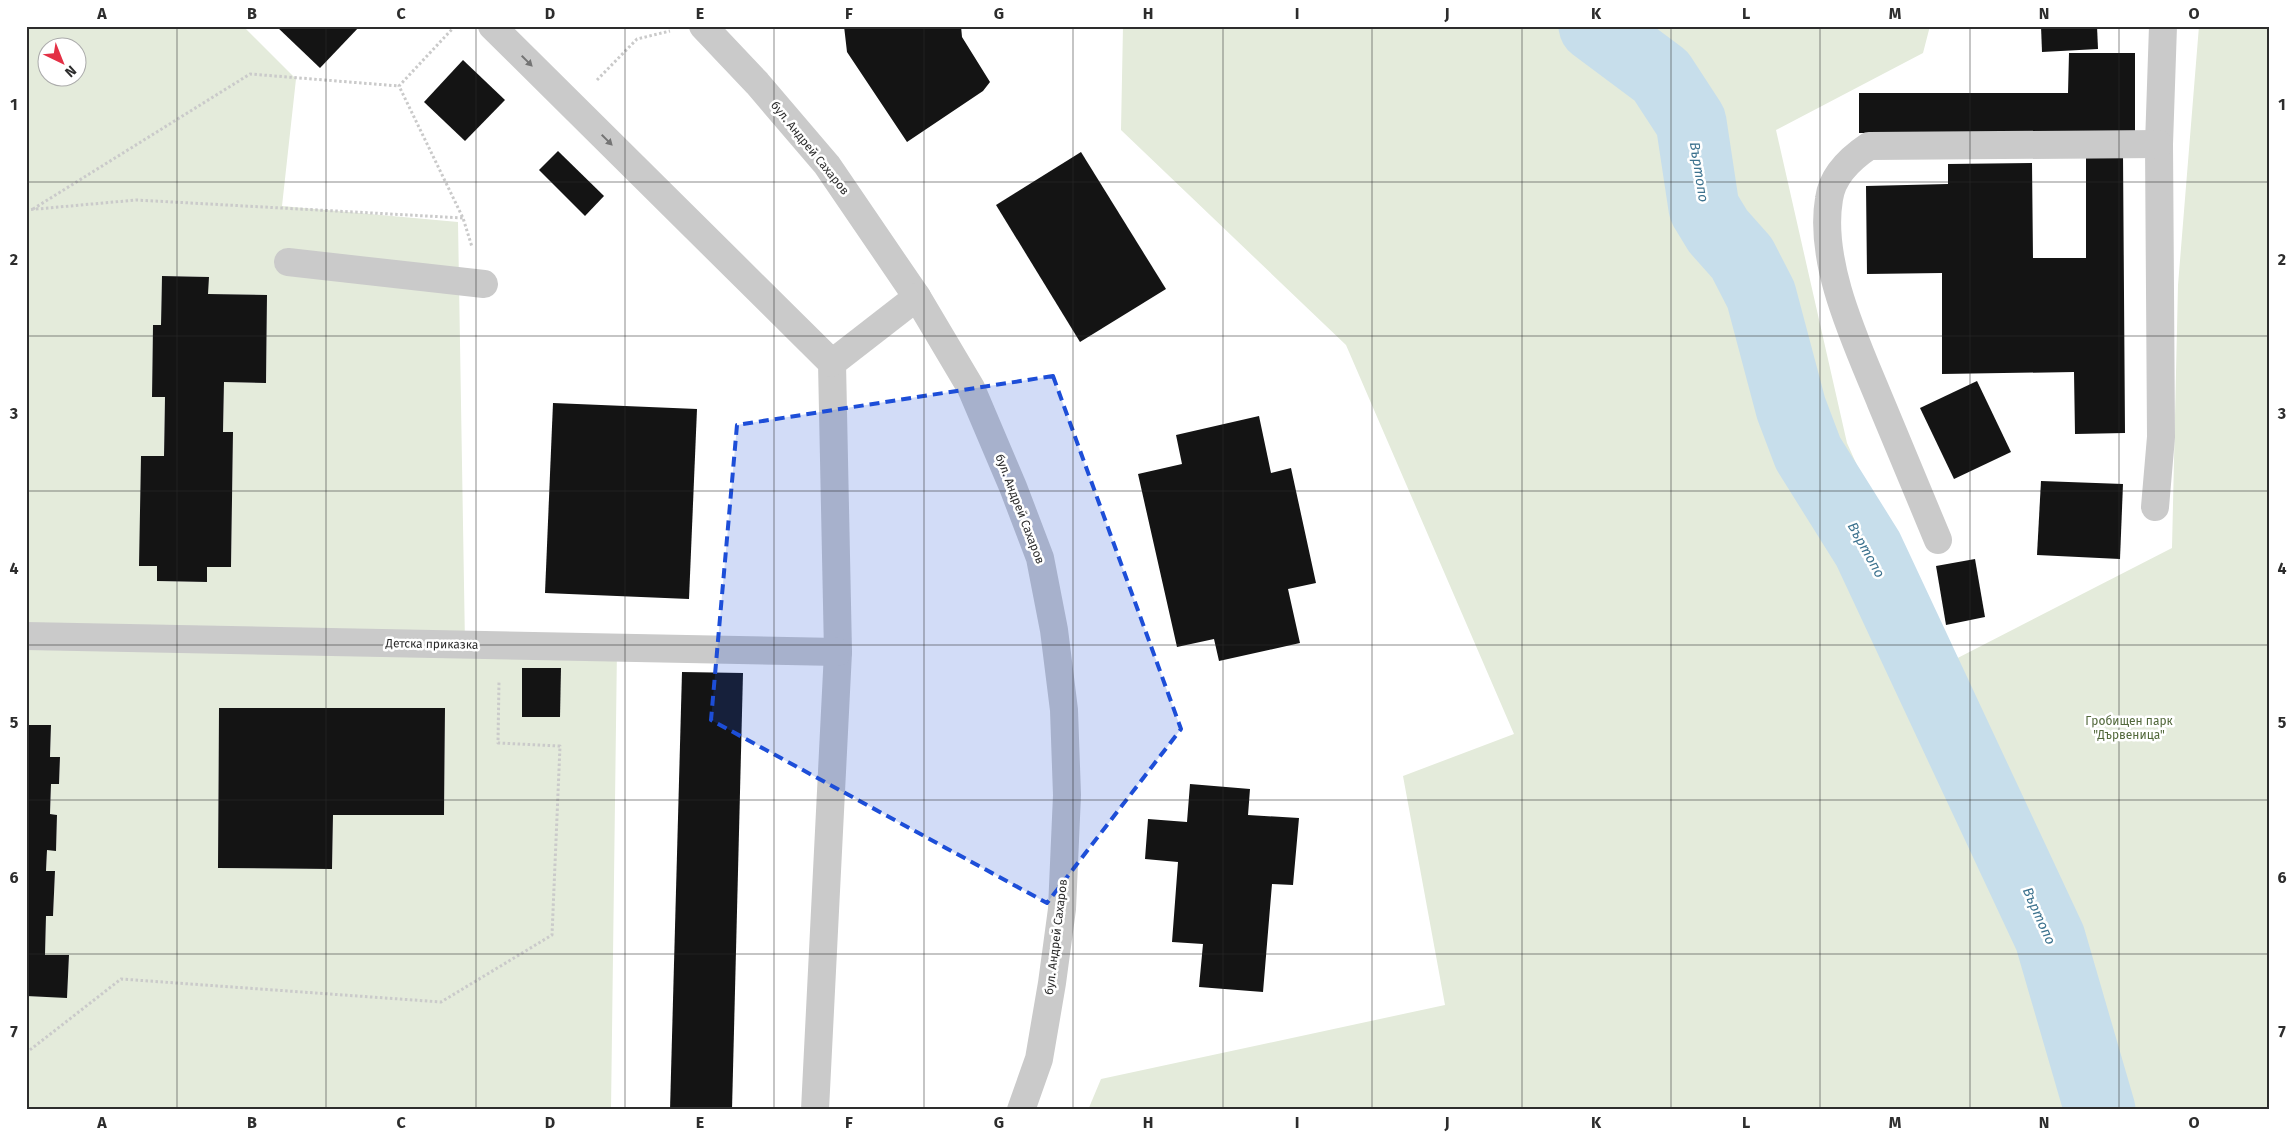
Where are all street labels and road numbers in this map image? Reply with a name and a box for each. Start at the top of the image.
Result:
street label: бул. Андрей Сахаров [768,98,852,198]
street label: бул. Андрей Сахаров [993,452,1048,566]
street label: Детска приказка [385,636,478,652]
street label: бул. Андрей Сахаров [1042,878,1070,996]

